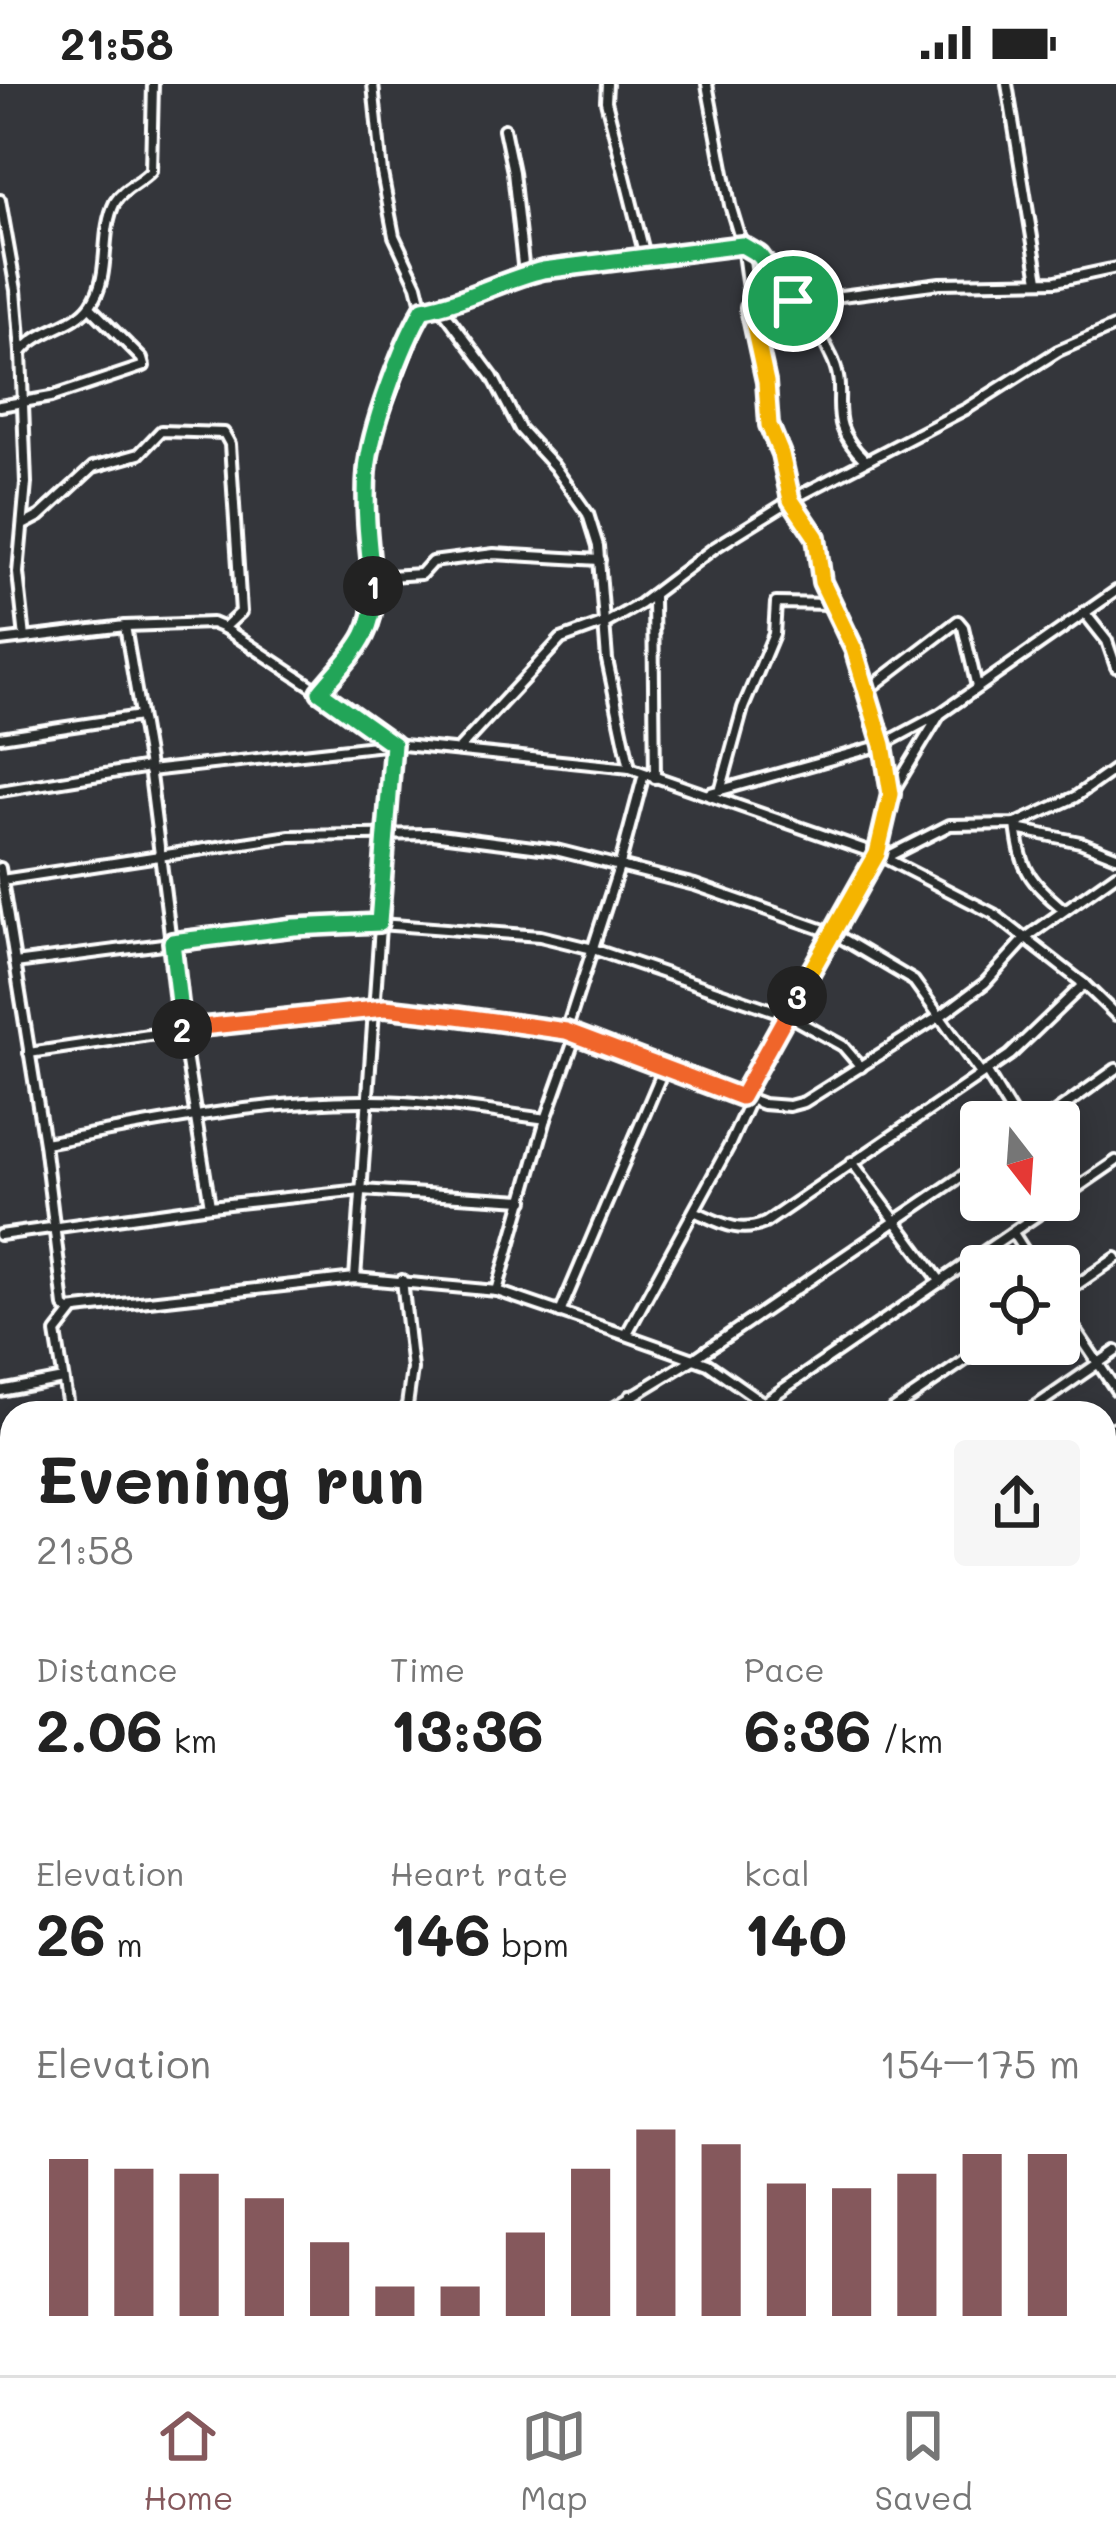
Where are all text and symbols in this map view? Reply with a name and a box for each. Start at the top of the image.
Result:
text: 21:58 [60,13,174,71]
pin [742,250,844,352]
icon: arrive [760,268,826,334]
pin: 1 [343,556,403,616]
text: 1 [366,564,380,607]
pin: 3 [767,966,827,1026]
text: 3 [787,974,807,1017]
pin: 2 [152,999,212,1059]
text: 2 [173,1007,191,1050]
north arrow [960,1101,1080,1221]
map controls [960,1101,1080,1365]
button: locate [960,1245,1080,1365]
text: Evening run [36,1435,425,1521]
button: share [954,1440,1080,1566]
text: 21:58 [36,1523,134,1574]
text: Distance [36,1647,178,1690]
text: Time [390,1647,465,1690]
text: Pace [744,1647,825,1690]
text: 2.06 [36,1690,163,1768]
text: 13:36 [390,1690,544,1768]
text: 6:36 [744,1690,872,1768]
text: km [163,1718,217,1761]
text: /km [872,1718,943,1761]
text: Elevation [36,1851,184,1894]
text: Heart rate [390,1851,568,1894]
text: kcal [744,1851,810,1894]
text: 26 [36,1894,106,1972]
text: 146 [390,1894,491,1972]
text: 140 [744,1894,847,1972]
text: m [106,1922,143,1965]
text: bpm [491,1922,569,1965]
text: Elevation [36,2037,211,2088]
text: 154–175 m [880,2037,1080,2088]
tab: Home [143,2403,233,2518]
tab: Map [520,2403,588,2518]
tab: Saved [875,2403,972,2518]

